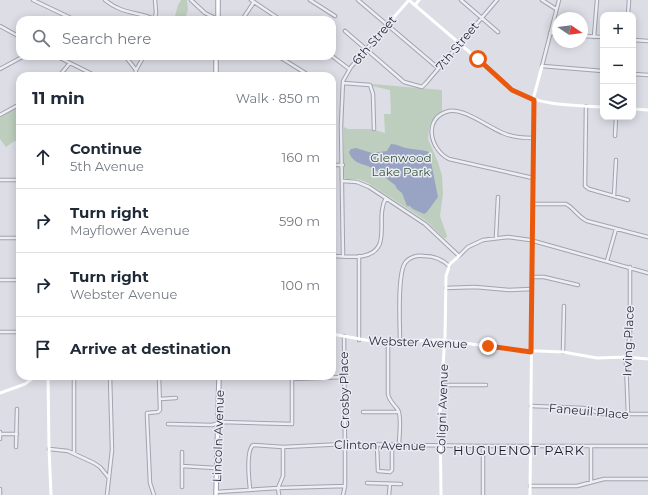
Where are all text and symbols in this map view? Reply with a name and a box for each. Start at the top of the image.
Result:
street label: 6th Street [349,12,399,67]
north arrow [552,12,588,48]
map controls [600,12,636,120]
button: + [600,12,636,48]
search box [16,16,336,60]
street label: 7th Street [432,18,482,74]
icon: search [30,27,52,49]
text: Search here [62,29,151,48]
button: − [600,48,636,84]
route start [469,50,487,68]
button: layers [600,84,636,120]
text: 11 min [32,88,85,108]
text: Walk · 850 m [236,90,320,106]
text: Continue [70,139,142,158]
icon: ahead [32,146,54,168]
text: 160 m [282,149,320,165]
park label: Glenwood Lake Park [370,150,432,179]
text: 5th Avenue [70,158,144,174]
text: Turn right [70,203,149,222]
icon: right [32,210,54,232]
text: 590 m [279,213,320,229]
text: Mayflower Avenue [70,222,190,238]
text: Turn right [70,267,149,286]
icon: right [32,274,54,296]
text: 100 m [281,277,320,293]
text: Webster Avenue [70,286,177,302]
street label: Irving Place [619,305,637,377]
street label: Webster Avenue [368,333,468,351]
route end [479,337,497,355]
icon: arrive [32,338,54,360]
text: Arrive at destination [70,339,231,358]
street label: Crosby Place [336,351,352,429]
street label: Coligni Avenue [433,364,451,454]
street label: Lincoln Avenue [209,390,227,482]
street label: Faneuil Place [548,400,630,422]
street label: Clinton Avenue [334,437,426,453]
district label: HUGUENOT PARK [453,442,585,458]

